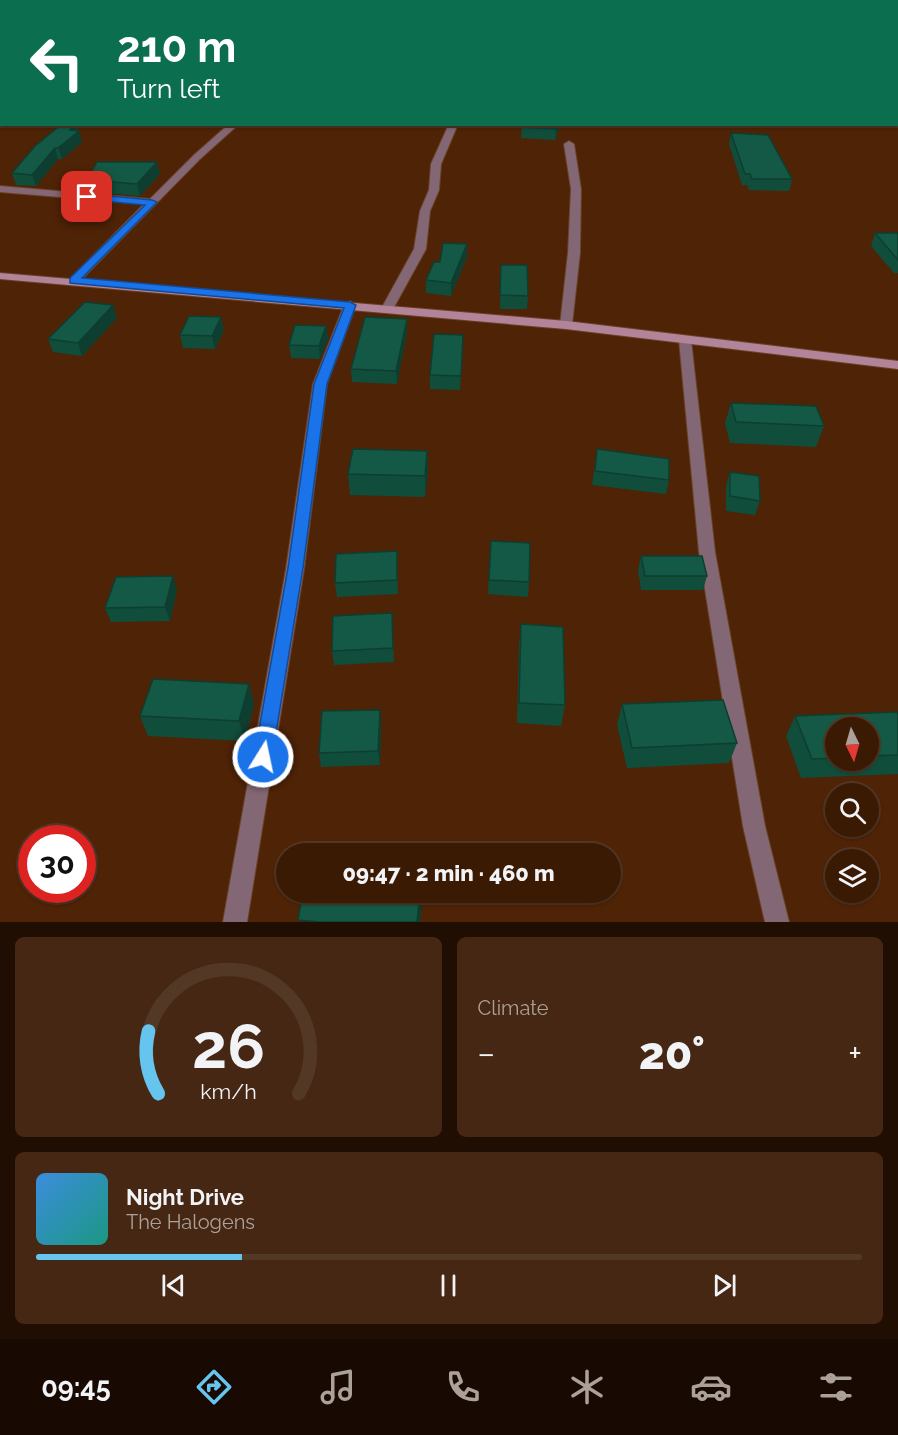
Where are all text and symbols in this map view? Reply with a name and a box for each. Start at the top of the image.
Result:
text: 210 m [117,23,236,72]
icon: left [18,24,96,102]
text: Turn left [117,73,220,104]
pin [61,171,112,222]
icon: arrive [70,180,103,213]
north arrow [825,717,879,771]
map controls [825,717,879,903]
position arrow [231,725,295,789]
button: search [825,783,879,837]
speed limit sign: 30 [18,825,96,903]
button: layers [825,849,879,903]
text: 09:47 · 2 min · 460 m [342,860,555,886]
text: Climate [478,996,549,1020]
text: 26 [192,1009,265,1083]
text: 20° [639,1027,705,1080]
text: − [478,1034,495,1073]
text: + [848,1034,862,1073]
text: km/h [200,1079,257,1104]
text: Night Drive [126,1184,244,1210]
text: The Halogens [126,1210,255,1234]
icon: previous [157,1269,190,1302]
icon: pause [432,1269,465,1302]
icon: next [708,1269,741,1302]
icon: directions [193,1366,235,1408]
icon: music [317,1366,359,1408]
icon: phone [442,1366,484,1408]
icon: climate [566,1366,608,1408]
icon: car [690,1366,732,1408]
icon: filters [815,1366,857,1408]
text: 09:45 [41,1372,111,1403]

